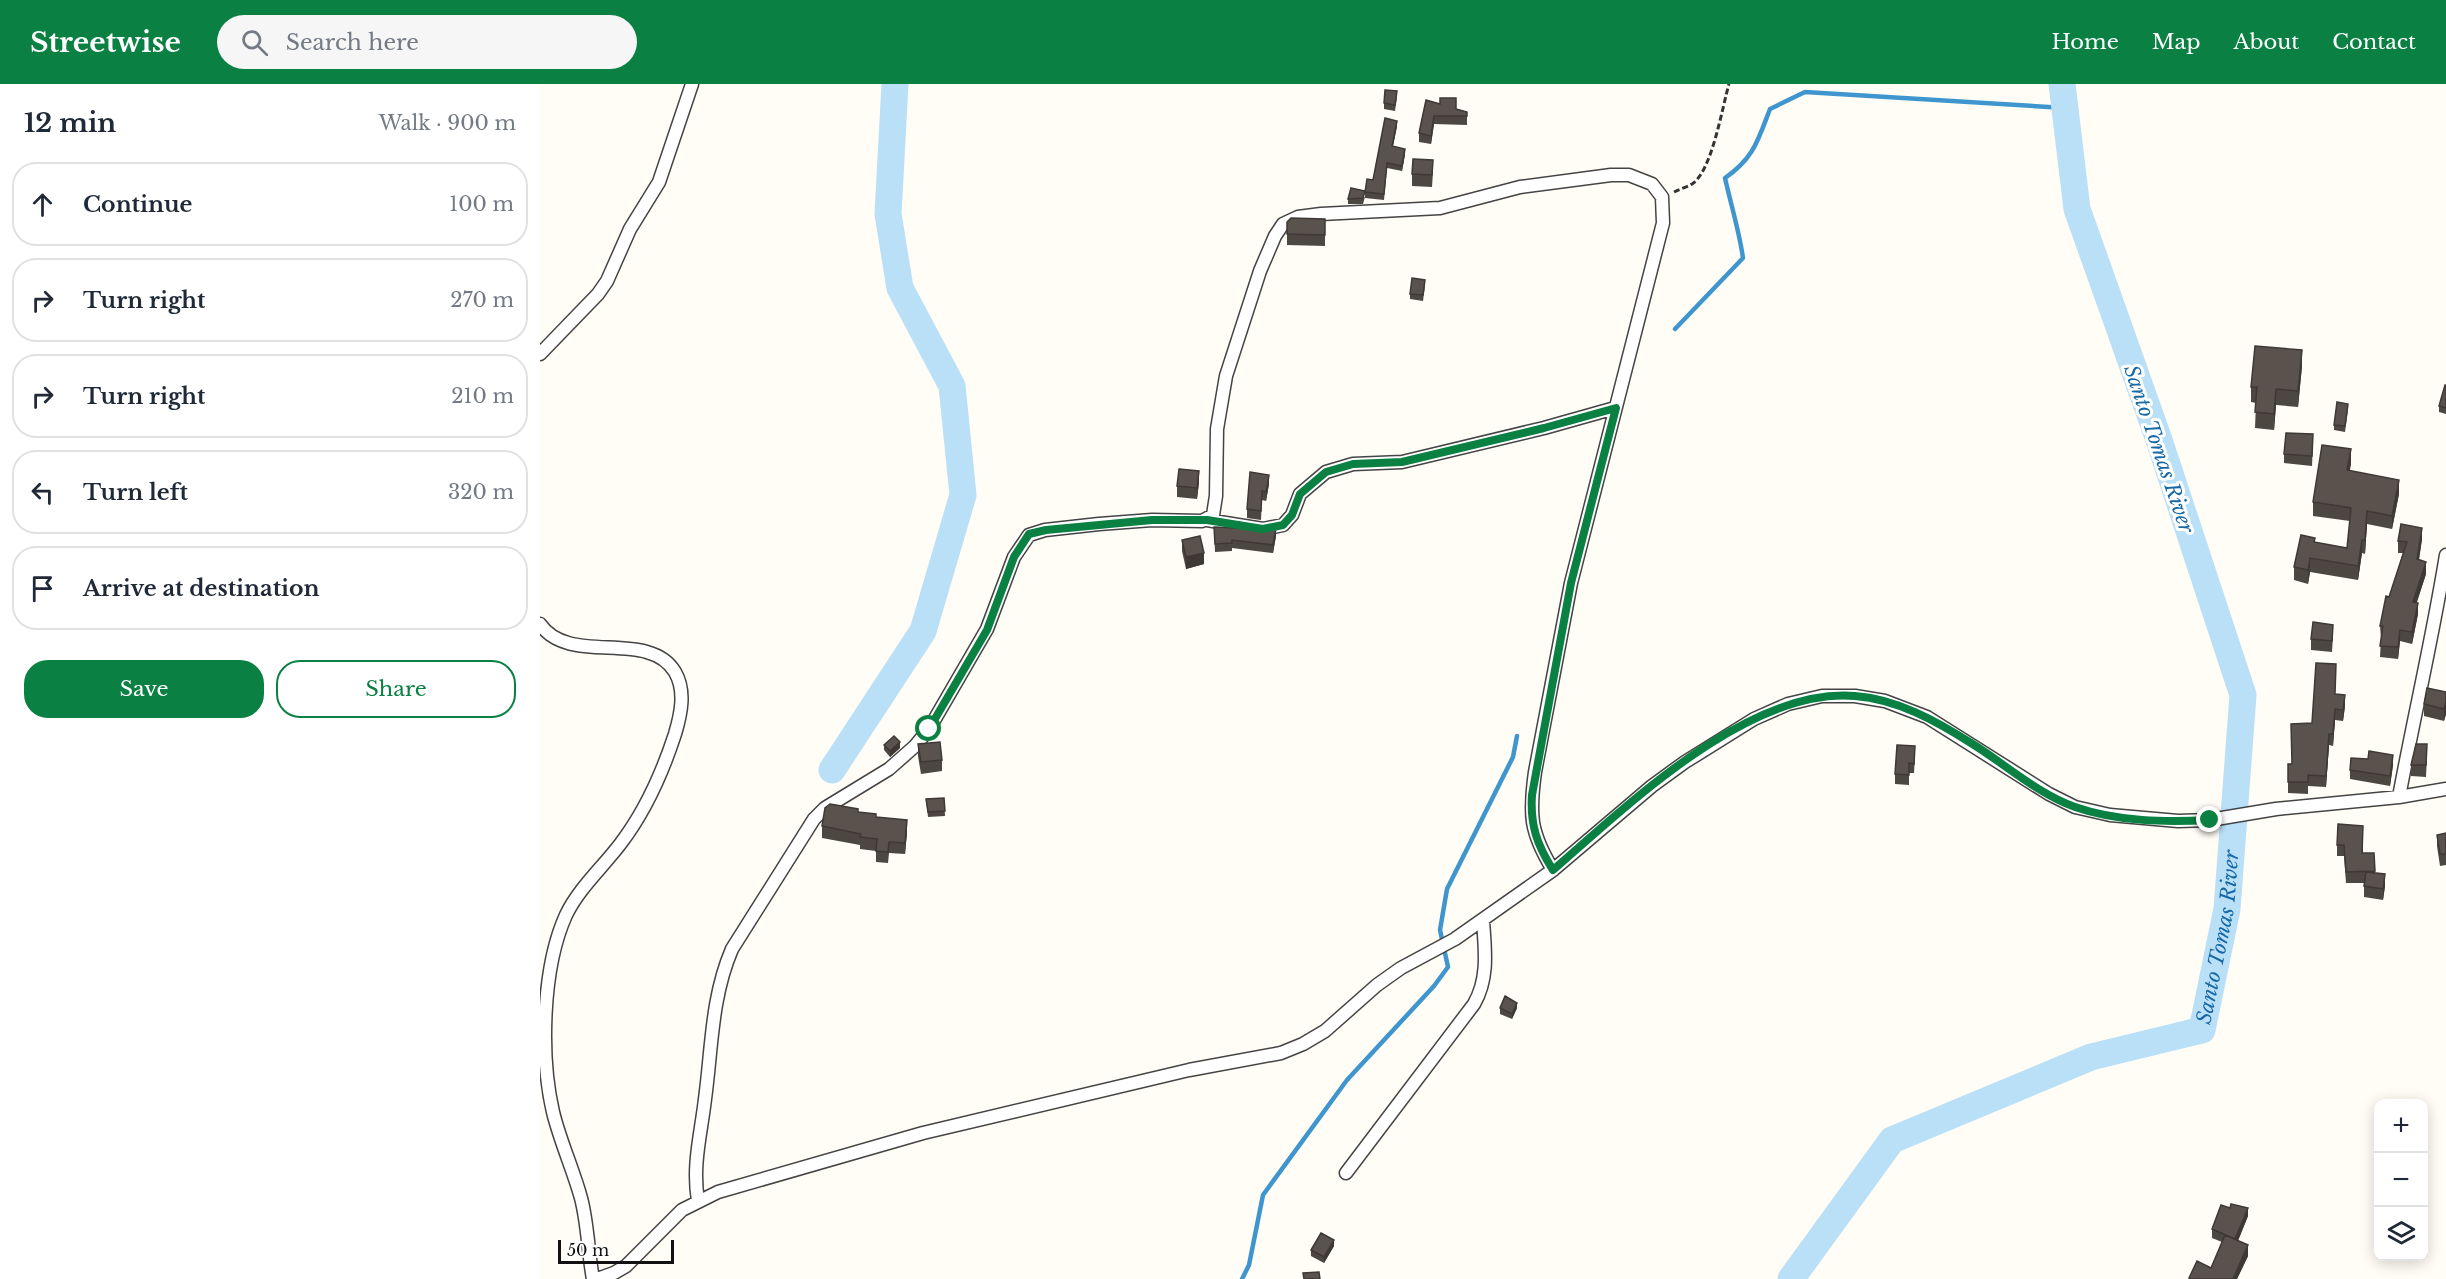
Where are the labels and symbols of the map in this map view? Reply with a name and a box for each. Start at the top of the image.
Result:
water label: Santo Tomas River [2119,362,2199,537]
route start [915,715,941,741]
route end [2196,806,2222,832]
water label: Santo Tomas River [2192,849,2243,1026]
scale bar [558,1237,674,1264]

